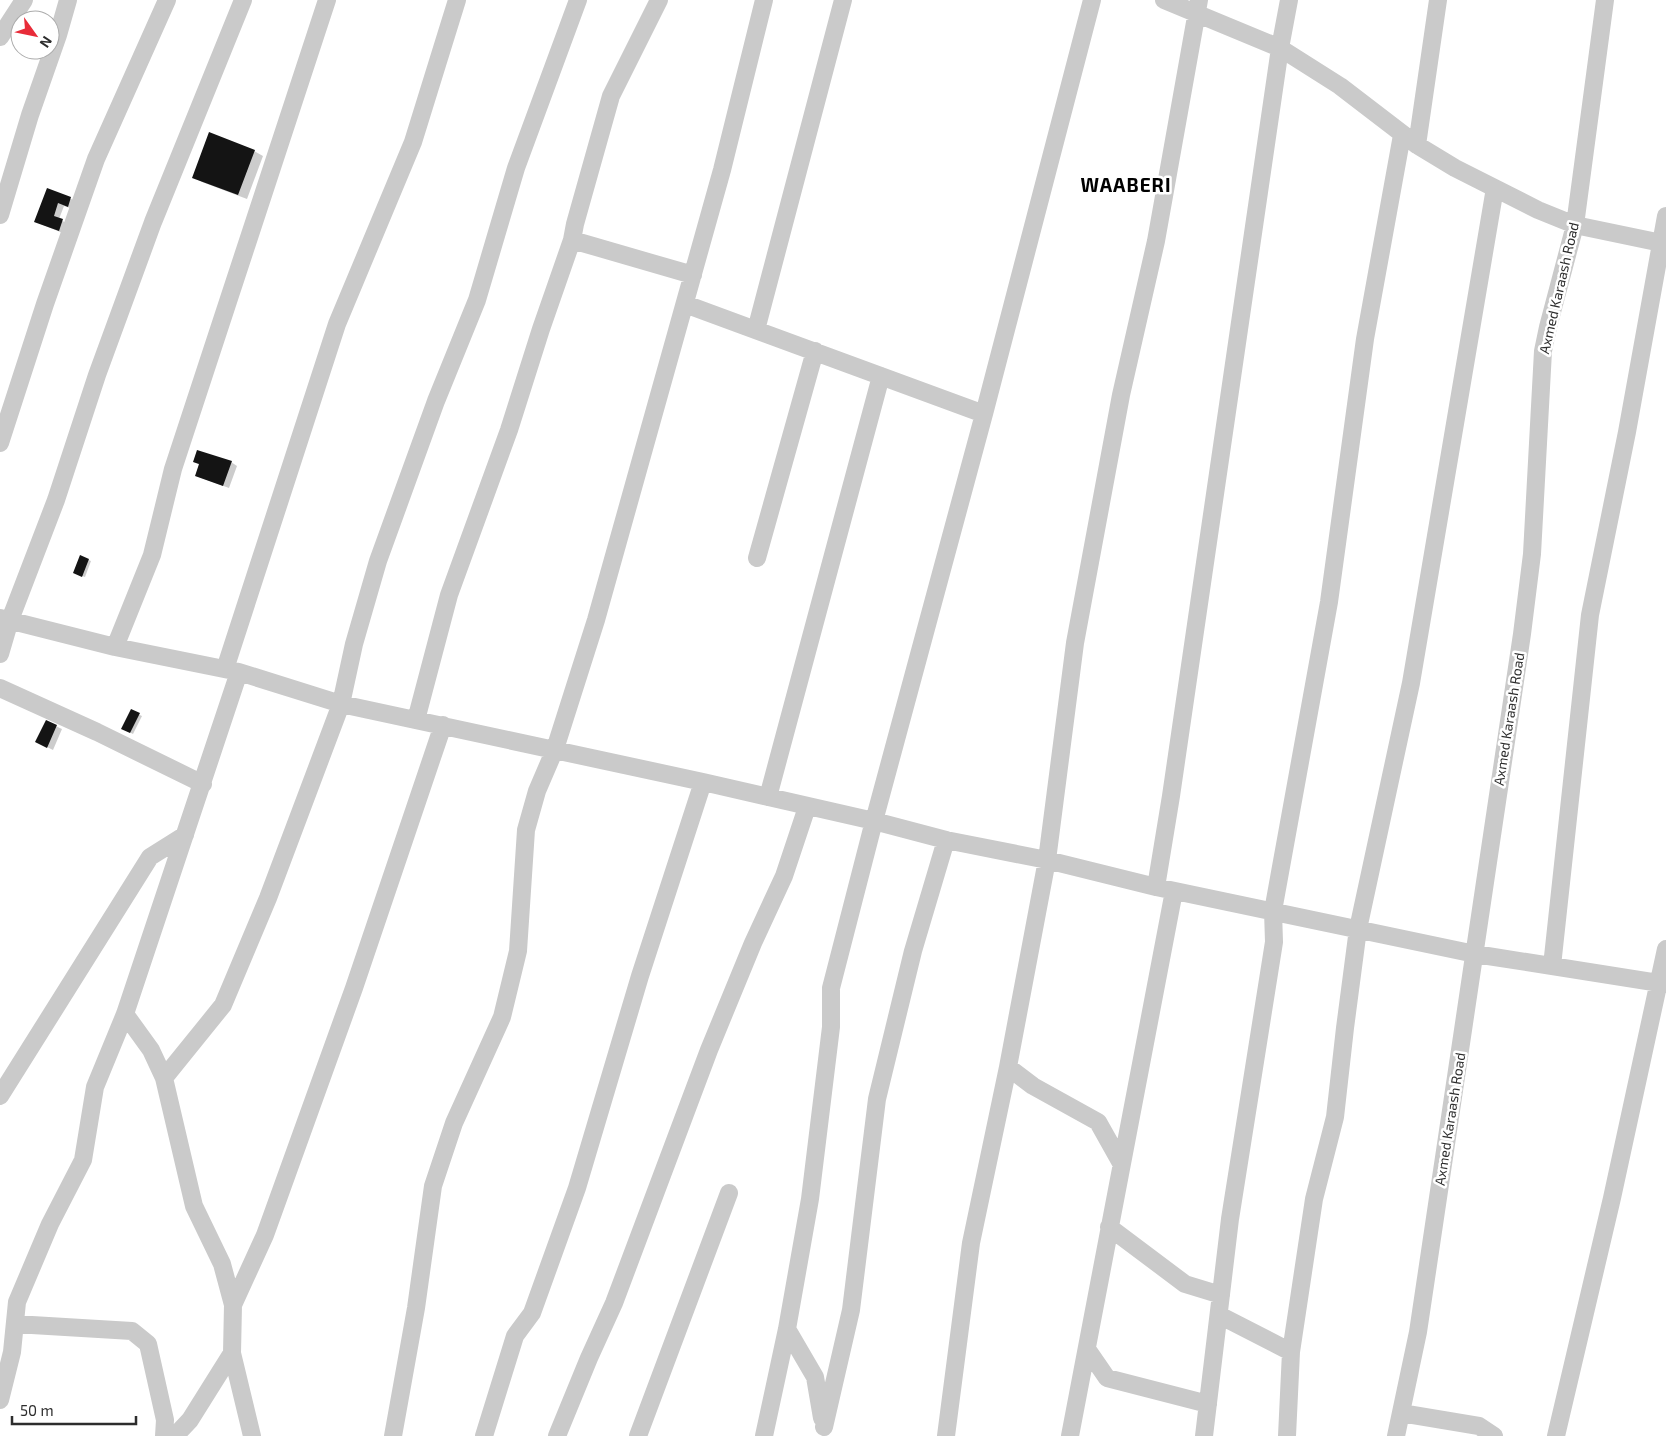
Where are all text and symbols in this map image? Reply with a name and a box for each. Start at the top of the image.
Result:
north arrow [10,10,60,60]
text: N [36,33,56,51]
district label: WAABERI [1081,173,1171,196]
street label: Axmed Karaash Road [1535,220,1582,355]
street label: Axmed Karaash Road [1490,651,1527,787]
street label: Axmed Karaash Road [1431,1051,1468,1187]
scale bar [12,1394,136,1426]
text: 50 m [20,1401,54,1419]

